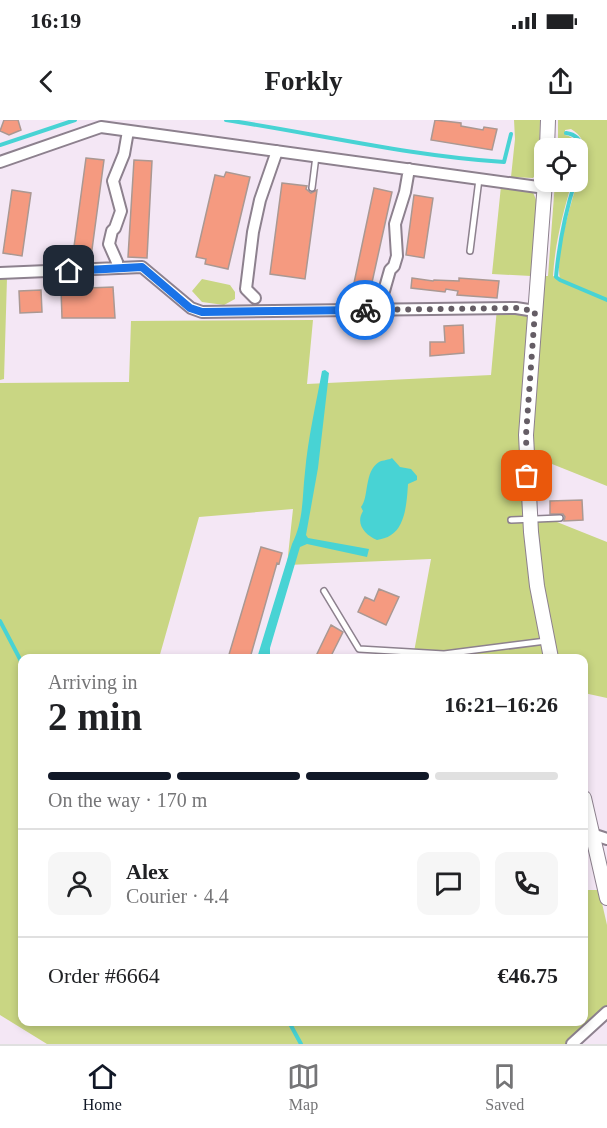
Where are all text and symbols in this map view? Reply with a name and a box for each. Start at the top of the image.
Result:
text: 16:19 [30,8,81,33]
icon: back [30,65,63,98]
icon: share [544,65,577,98]
text: Forkly [265,66,343,96]
map controls [534,138,588,192]
button: locate [534,138,588,192]
pin [43,245,94,296]
icon: home [52,254,85,287]
courier [335,280,395,340]
icon: bike [349,294,382,327]
pin [501,450,552,501]
icon: bag [510,459,543,492]
text: Arriving in [48,671,137,693]
text: 16:21–16:26 [444,692,558,717]
text: 2 min [48,695,142,738]
text: On the way · 170 m [48,789,207,811]
button: person [48,852,111,915]
button: chat [417,852,480,915]
button: phone [495,852,558,915]
text: Alex [126,859,169,884]
text: Courier · 4.4 [126,885,229,907]
text: Order #6664 [48,963,160,988]
text: €46.75 [498,963,558,988]
tab: Home [83,1060,122,1114]
tab: Map [287,1060,320,1114]
tab: Saved [485,1060,524,1114]

